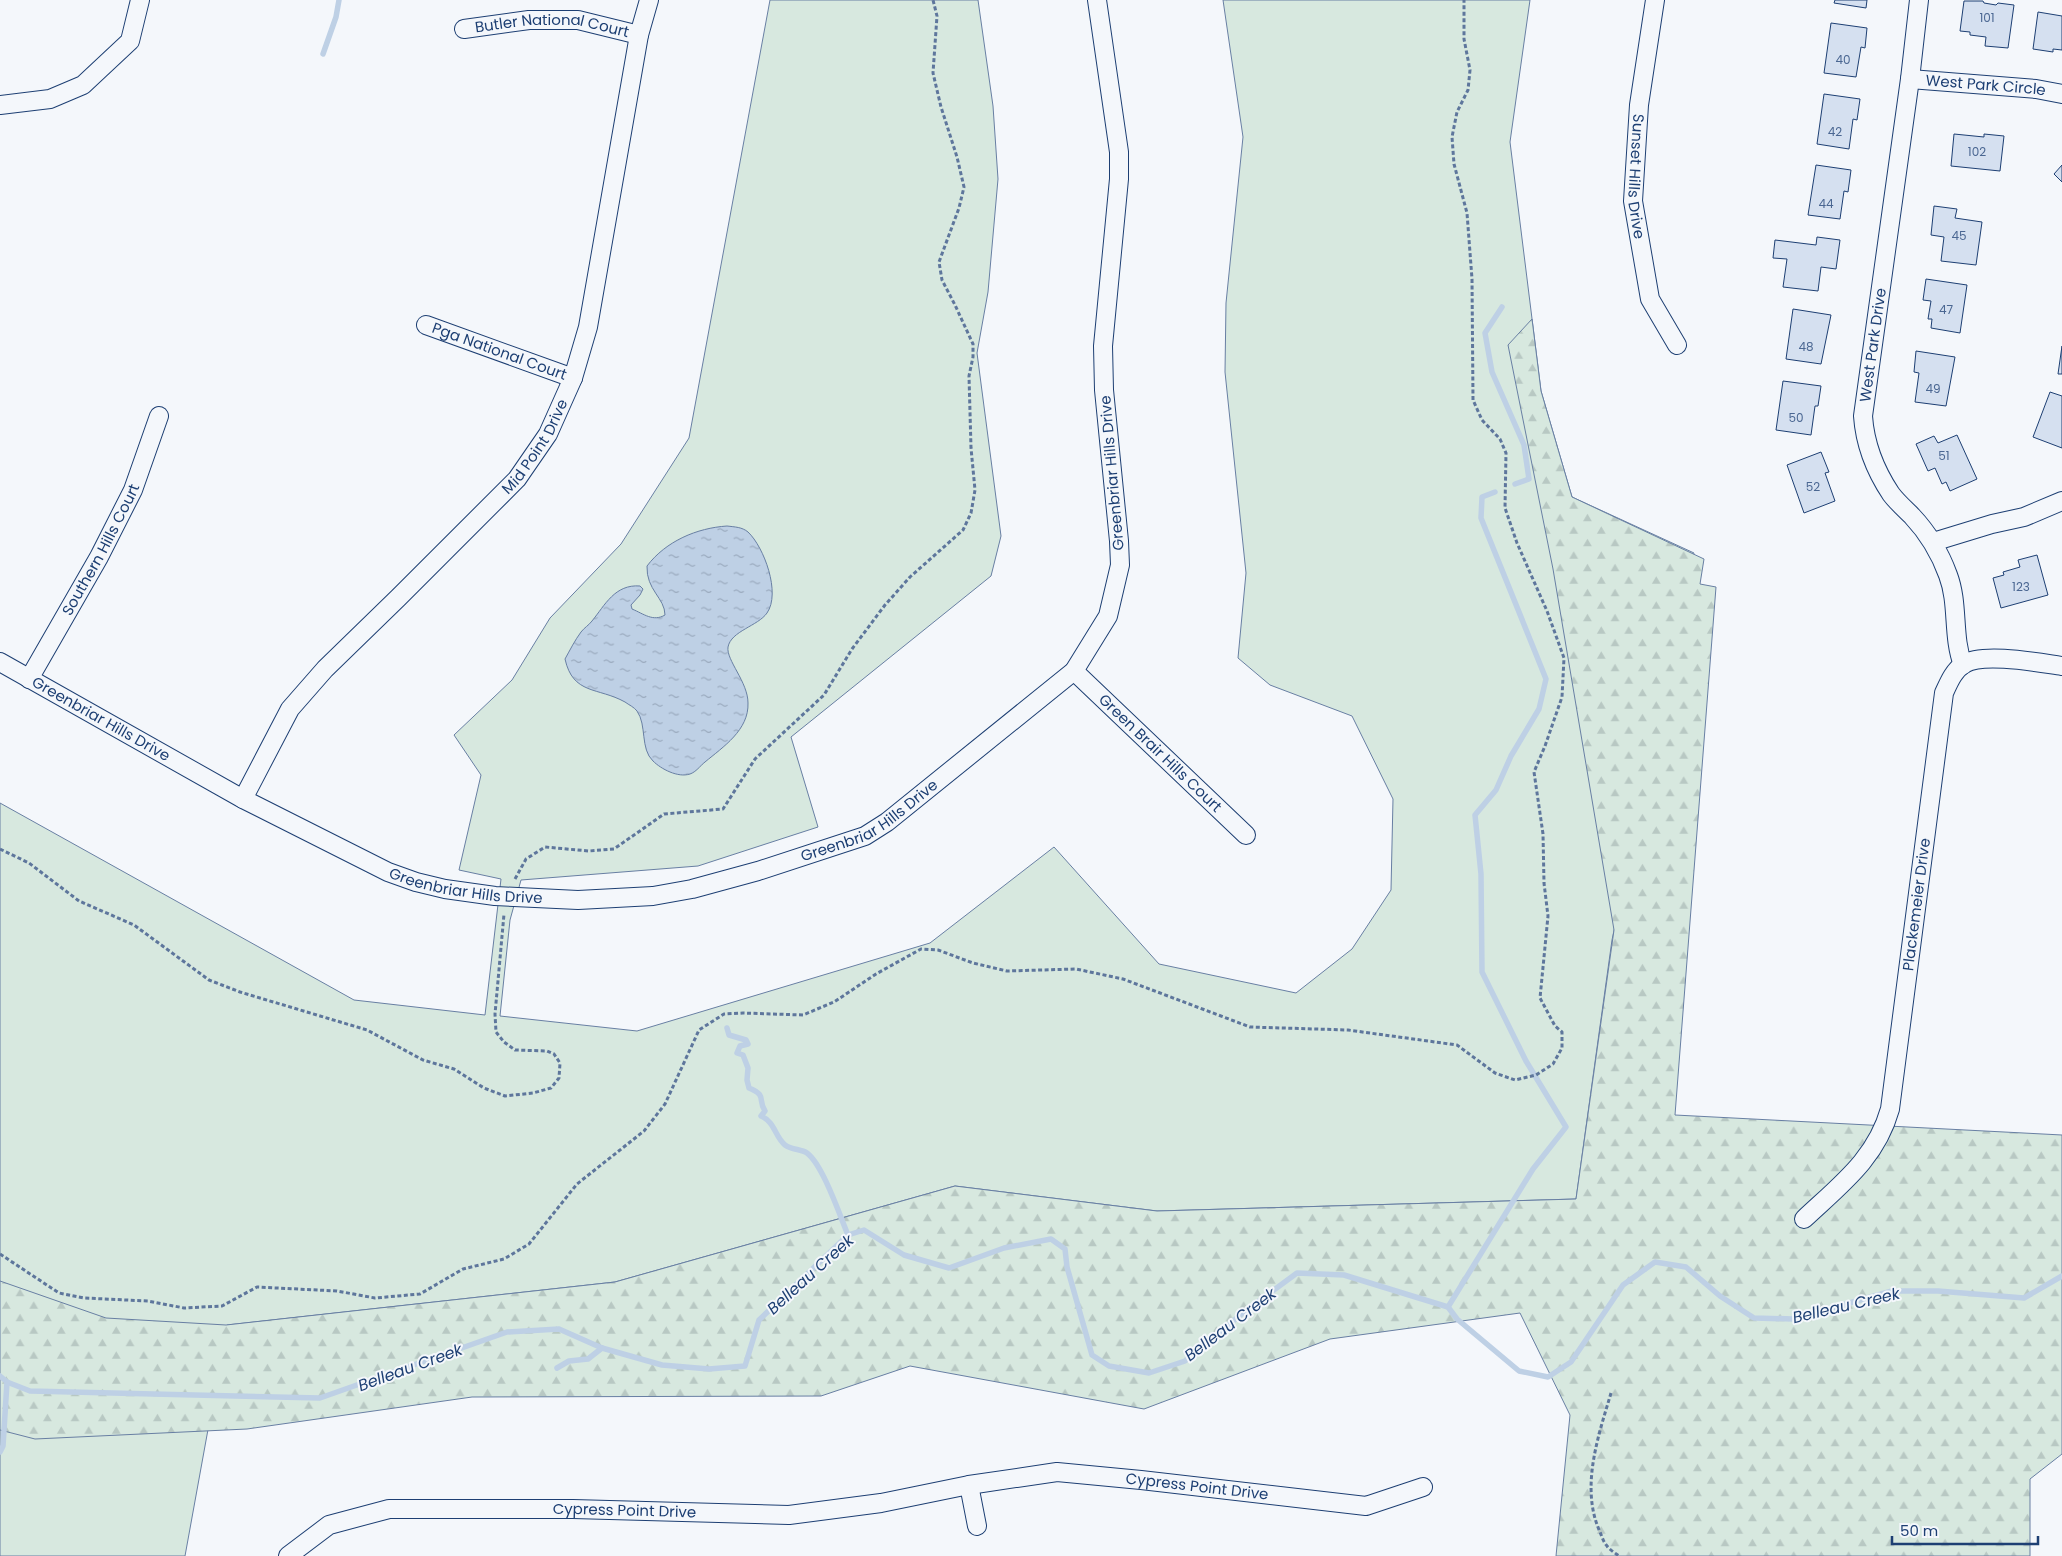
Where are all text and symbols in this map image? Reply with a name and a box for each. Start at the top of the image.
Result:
street label: Butler National Court [474,9,631,42]
house number: 101 [1979,9,1995,26]
house number: 40 [1835,51,1851,68]
street label: West Park Circle [1925,69,2048,101]
street label: Sunset Hills Drive [1623,113,1650,241]
house number: 42 [1828,123,1842,140]
house number: 102 [1968,143,1986,160]
house number: 44 [1818,195,1834,212]
house number: 45 [1951,227,1967,244]
street label: West Park Drive [1854,287,1891,403]
house number: 47 [1939,301,1953,318]
street label: Pga National Court [429,317,570,385]
house number: 48 [1798,338,1814,355]
house number: 49 [1925,380,1941,397]
street label: Mid Point Drive [497,395,572,498]
street label: Greenbriar Hills Drive [1094,395,1129,551]
house number: 50 [1788,409,1804,426]
house number: 51 [1938,447,1950,464]
house number: 52 [1806,478,1820,495]
street label: Southern Hills Court [57,481,144,619]
house number: 123 [2012,578,2030,595]
street label: Greenbriar Hills Drive [28,671,174,766]
street label: Green Brair Hills Court [1094,689,1227,817]
street label: Greenbriar Hills Drive [798,774,942,866]
street label: Plackemeier Drive [1897,837,1935,972]
street label: Greenbriar Hills Drive [386,862,543,908]
water label: Belleau Creek [762,1229,859,1320]
water label: Belleau Creek [1180,1282,1282,1367]
water label: Belleau Creek [1790,1282,1903,1329]
water label: Belleau Creek [355,1338,466,1397]
street label: Cypress Point Drive [1125,1468,1270,1505]
street label: Cypress Point Drive [553,1498,697,1522]
scale bar [1892,1514,2038,1546]
text: 50 m [1900,1520,1938,1541]

